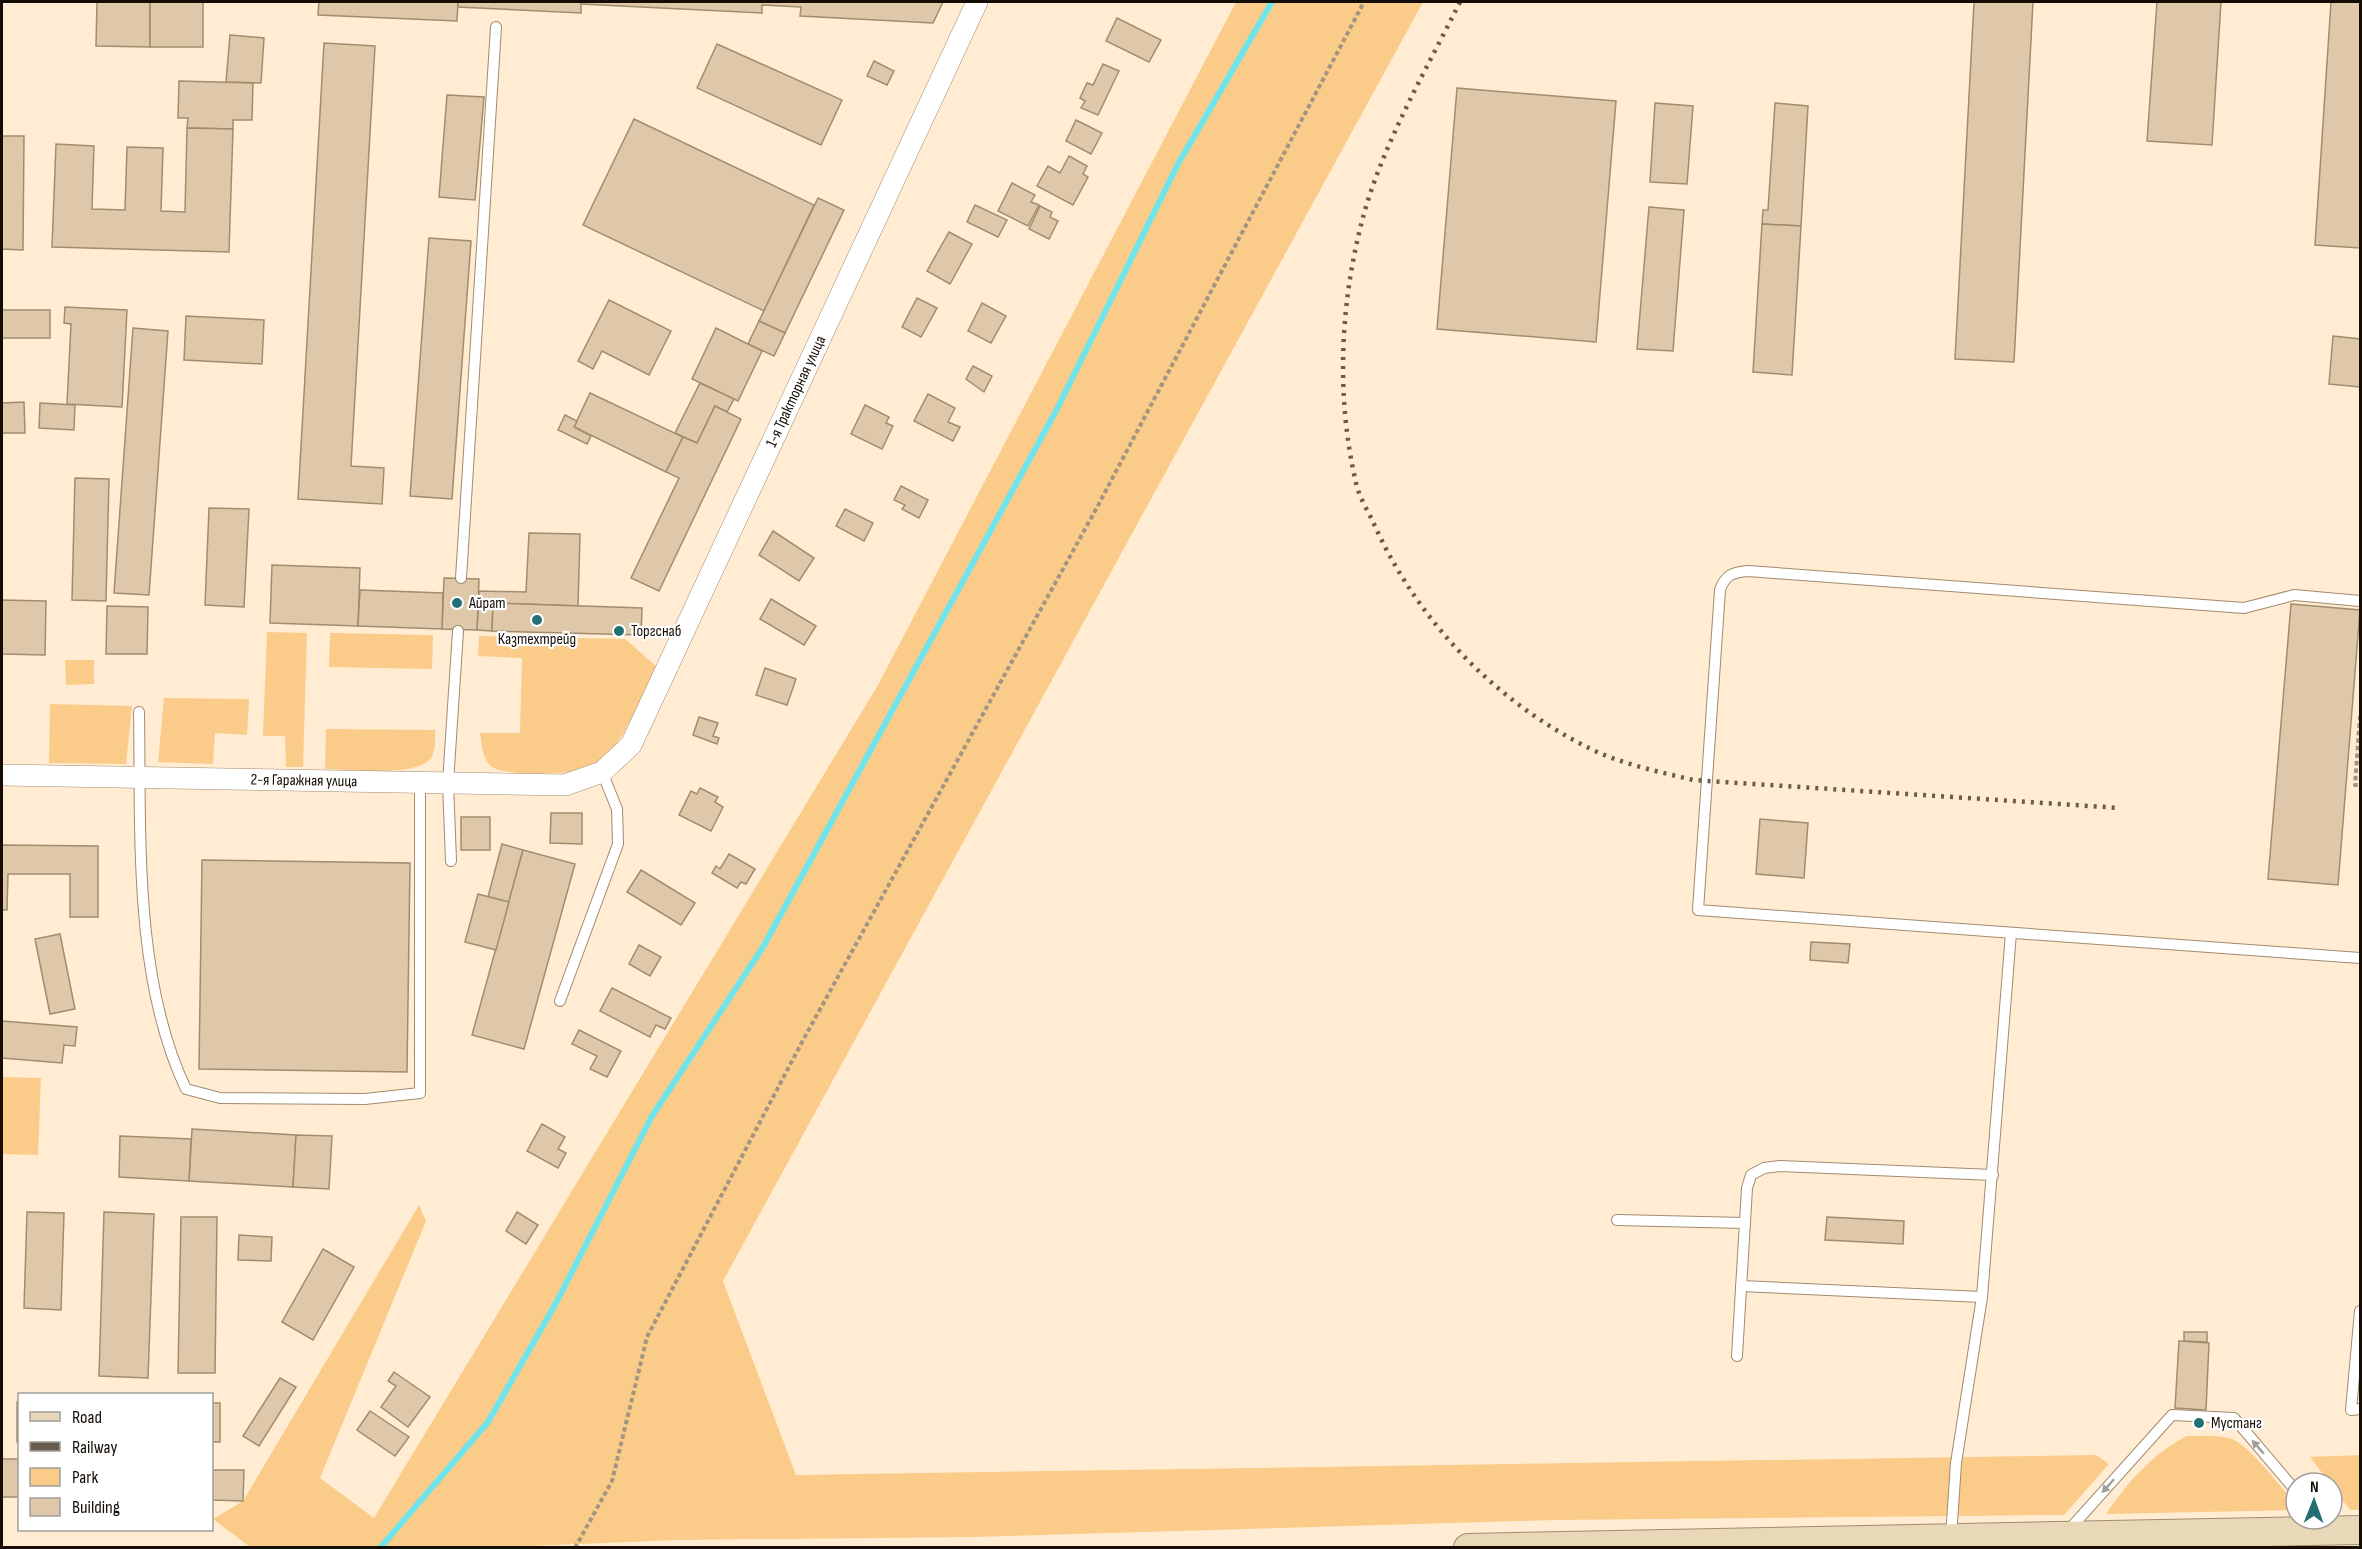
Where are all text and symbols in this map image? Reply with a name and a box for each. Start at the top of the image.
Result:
street label: 1-я Тракторная улица [762,333,830,450]
place label: Айрат [468,594,506,613]
marker: Айрат [450,596,464,610]
marker: Казтехтрейд [530,613,544,627]
place label: Торгснаб [631,622,681,641]
marker: Торгснаб [612,624,626,638]
place label: Казтехтрейд [498,630,576,649]
street label: 2-я Гаражная улица [250,770,357,791]
legend [18,1393,213,1531]
text: Road [72,1407,102,1428]
place label: Мустанг [2211,1414,2262,1433]
marker: Мустанг [2192,1416,2206,1430]
text: Railway [72,1437,117,1458]
one-way arrow [2252,1440,2265,1455]
text: Park [72,1467,98,1488]
north arrow [2284,1471,2344,1531]
text: N [2310,1478,2319,1497]
one-way arrow [2101,1479,2115,1494]
text: Building [72,1497,120,1518]

